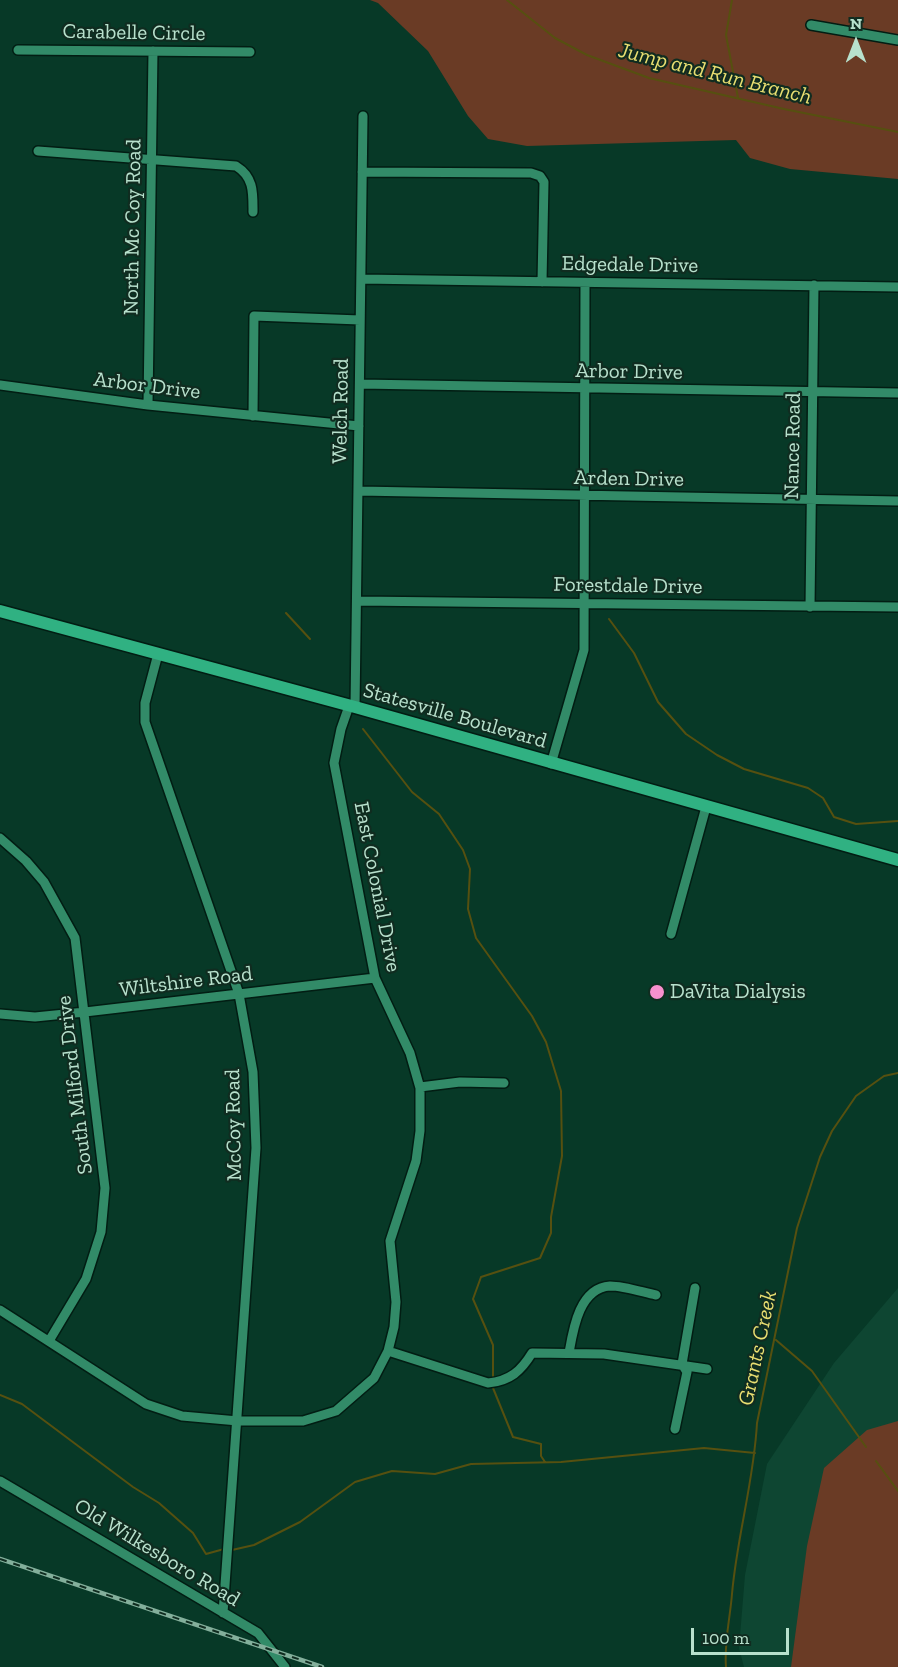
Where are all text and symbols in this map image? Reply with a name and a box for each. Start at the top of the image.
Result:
north arrow [826,12,886,72]
text: N [850,14,862,33]
street label: Carabelle Circle [62,19,206,47]
water label: Jump and Run Branch [616,37,814,111]
street label: North Mc Coy Road [119,139,147,315]
street label: Edgedale Drive [561,251,699,279]
street label: Welch Road [327,358,355,464]
street label: Arbor Drive [575,358,683,386]
street label: Arbor Drive [92,367,202,405]
street label: Nance Road [779,392,807,500]
street label: Arden Drive [574,465,684,493]
street label: Forestdale Drive [553,572,703,600]
street label: Statesville Boulevard [360,678,550,754]
street label: East Colonial Drive [348,800,406,974]
street label: Wiltshire Road [118,961,254,1003]
place label: DaVita Dialysis [670,979,806,1005]
marker: DaVita Dialysis [648,983,666,1001]
street label: South Milford Drive [52,994,98,1176]
street label: McCoy Road [220,1069,248,1181]
water label: Grants Creek [733,1288,783,1408]
street label: Old Wilkesboro Road [70,1494,244,1612]
scale bar [694,1616,792,1654]
text: 100 m [702,1627,749,1649]

